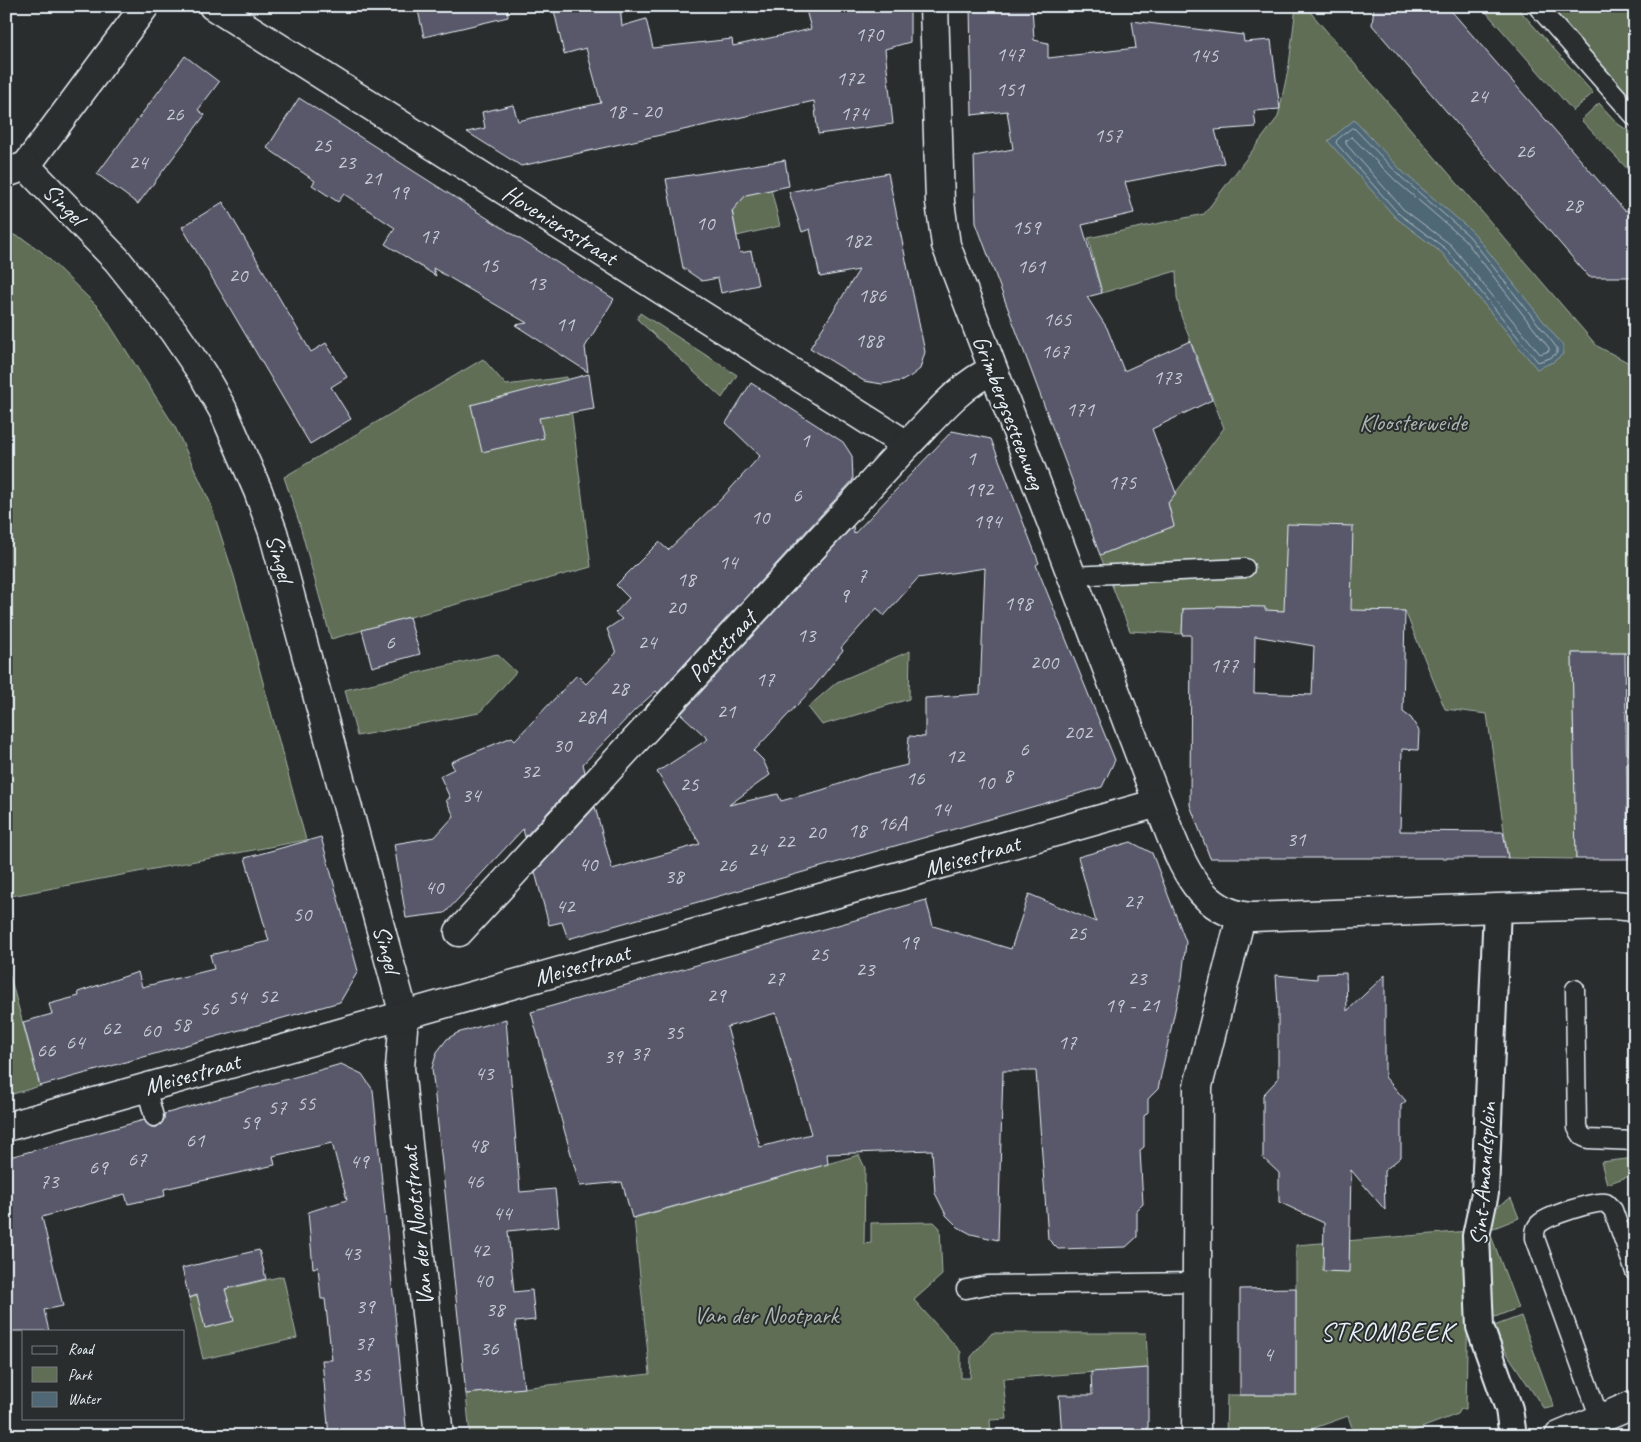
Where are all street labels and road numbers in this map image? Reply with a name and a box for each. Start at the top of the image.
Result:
street label: Singel [36,176,94,234]
street label: Hoveniersstraat [497,178,625,273]
street label: Grimbergsesteenweg [966,331,1053,495]
street label: Singel [259,531,302,589]
street label: Poststraat [681,602,765,688]
street label: Meisestraat [921,827,1025,884]
street label: Singel [366,922,409,980]
street label: Meisestraat [531,936,635,993]
street label: Meisestraat [141,1045,245,1102]
street label: Sint-Amandsplein [1463,1100,1503,1247]
street label: Van der Nootstraat [393,1142,440,1308]

